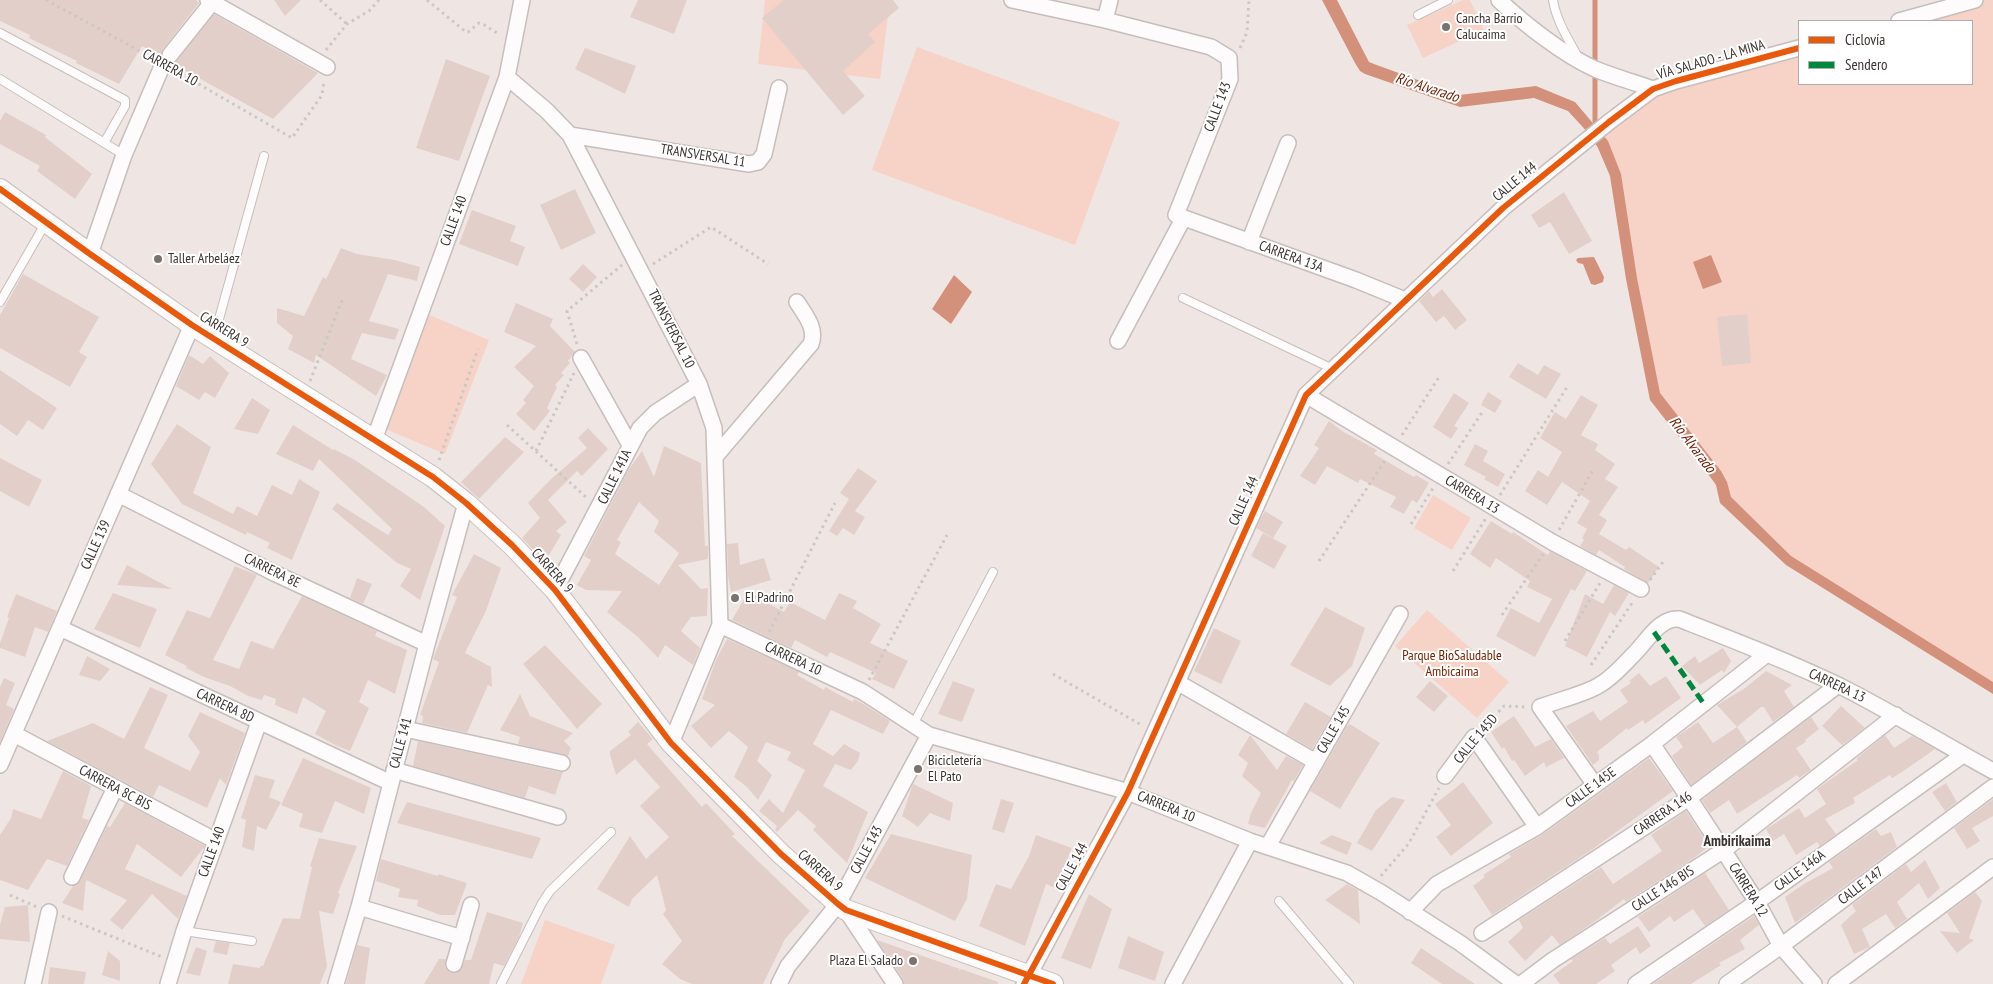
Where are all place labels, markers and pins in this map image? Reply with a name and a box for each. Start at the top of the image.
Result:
place label: Cancha Barrio Calucaima [1456,11,1523,44]
marker: Cancha Barrio Calucaima [1440,21,1452,33]
place label: Taller Arbeláez [168,251,240,267]
marker: Taller Arbeláez [152,253,164,265]
place label: El Padrino [745,590,794,606]
marker: El Padrino [729,592,741,604]
place label: Bicicletería El Pato [928,753,982,786]
marker: Bicicletería El Pato [912,763,924,775]
place label: Plaza El Salado [829,953,903,969]
marker: Plaza El Salado [907,955,919,967]

